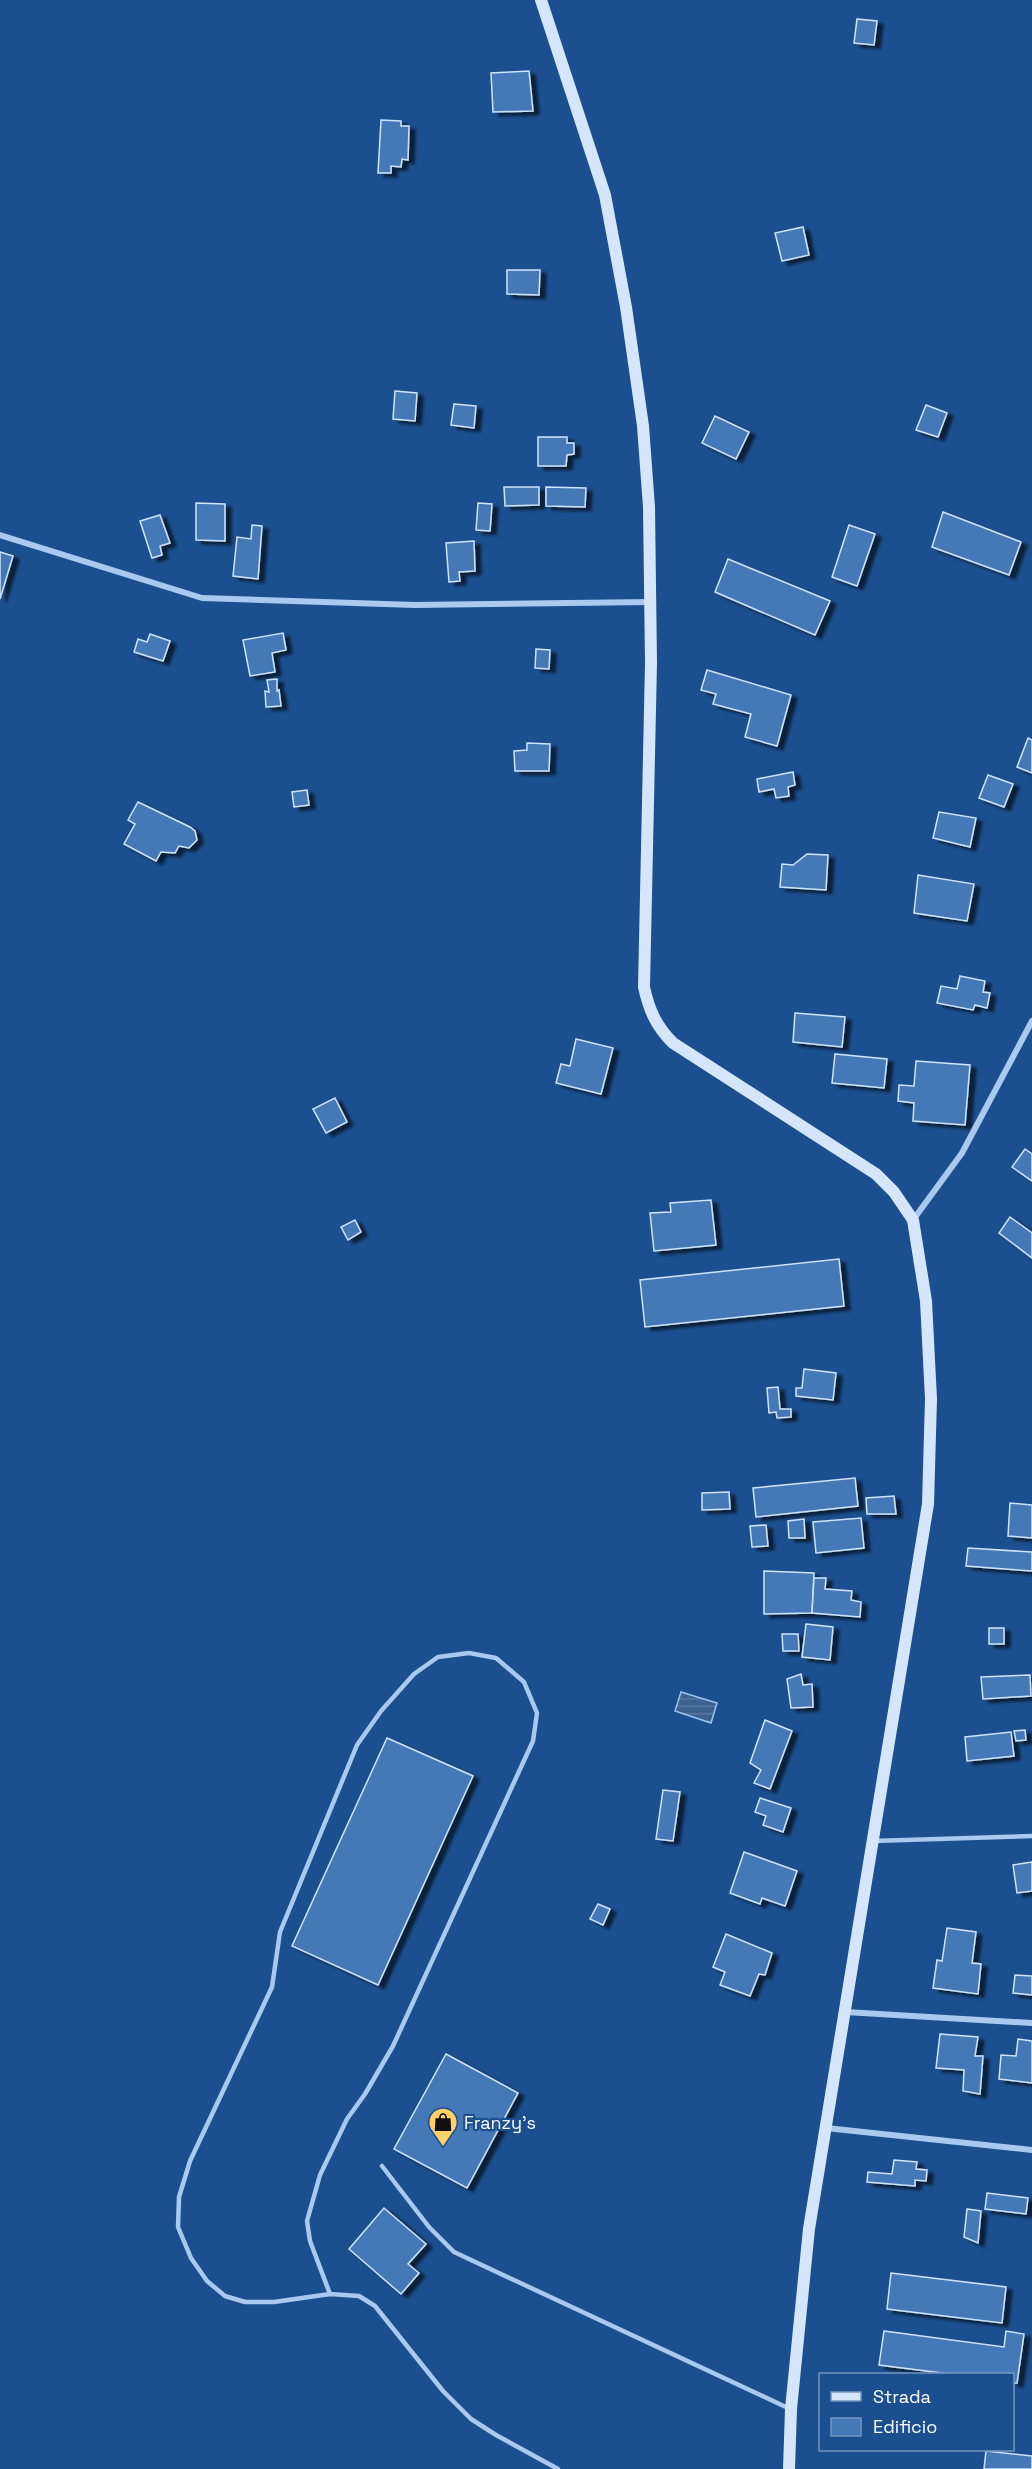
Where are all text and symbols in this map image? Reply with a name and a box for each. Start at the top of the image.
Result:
shop icon: Franzy's [427,2106,459,2148]
place label: Franzy's [464,2111,536,2134]
legend [819,2373,1014,2451]
text: Strada [873,2385,931,2408]
text: Edificio [873,2415,937,2438]

